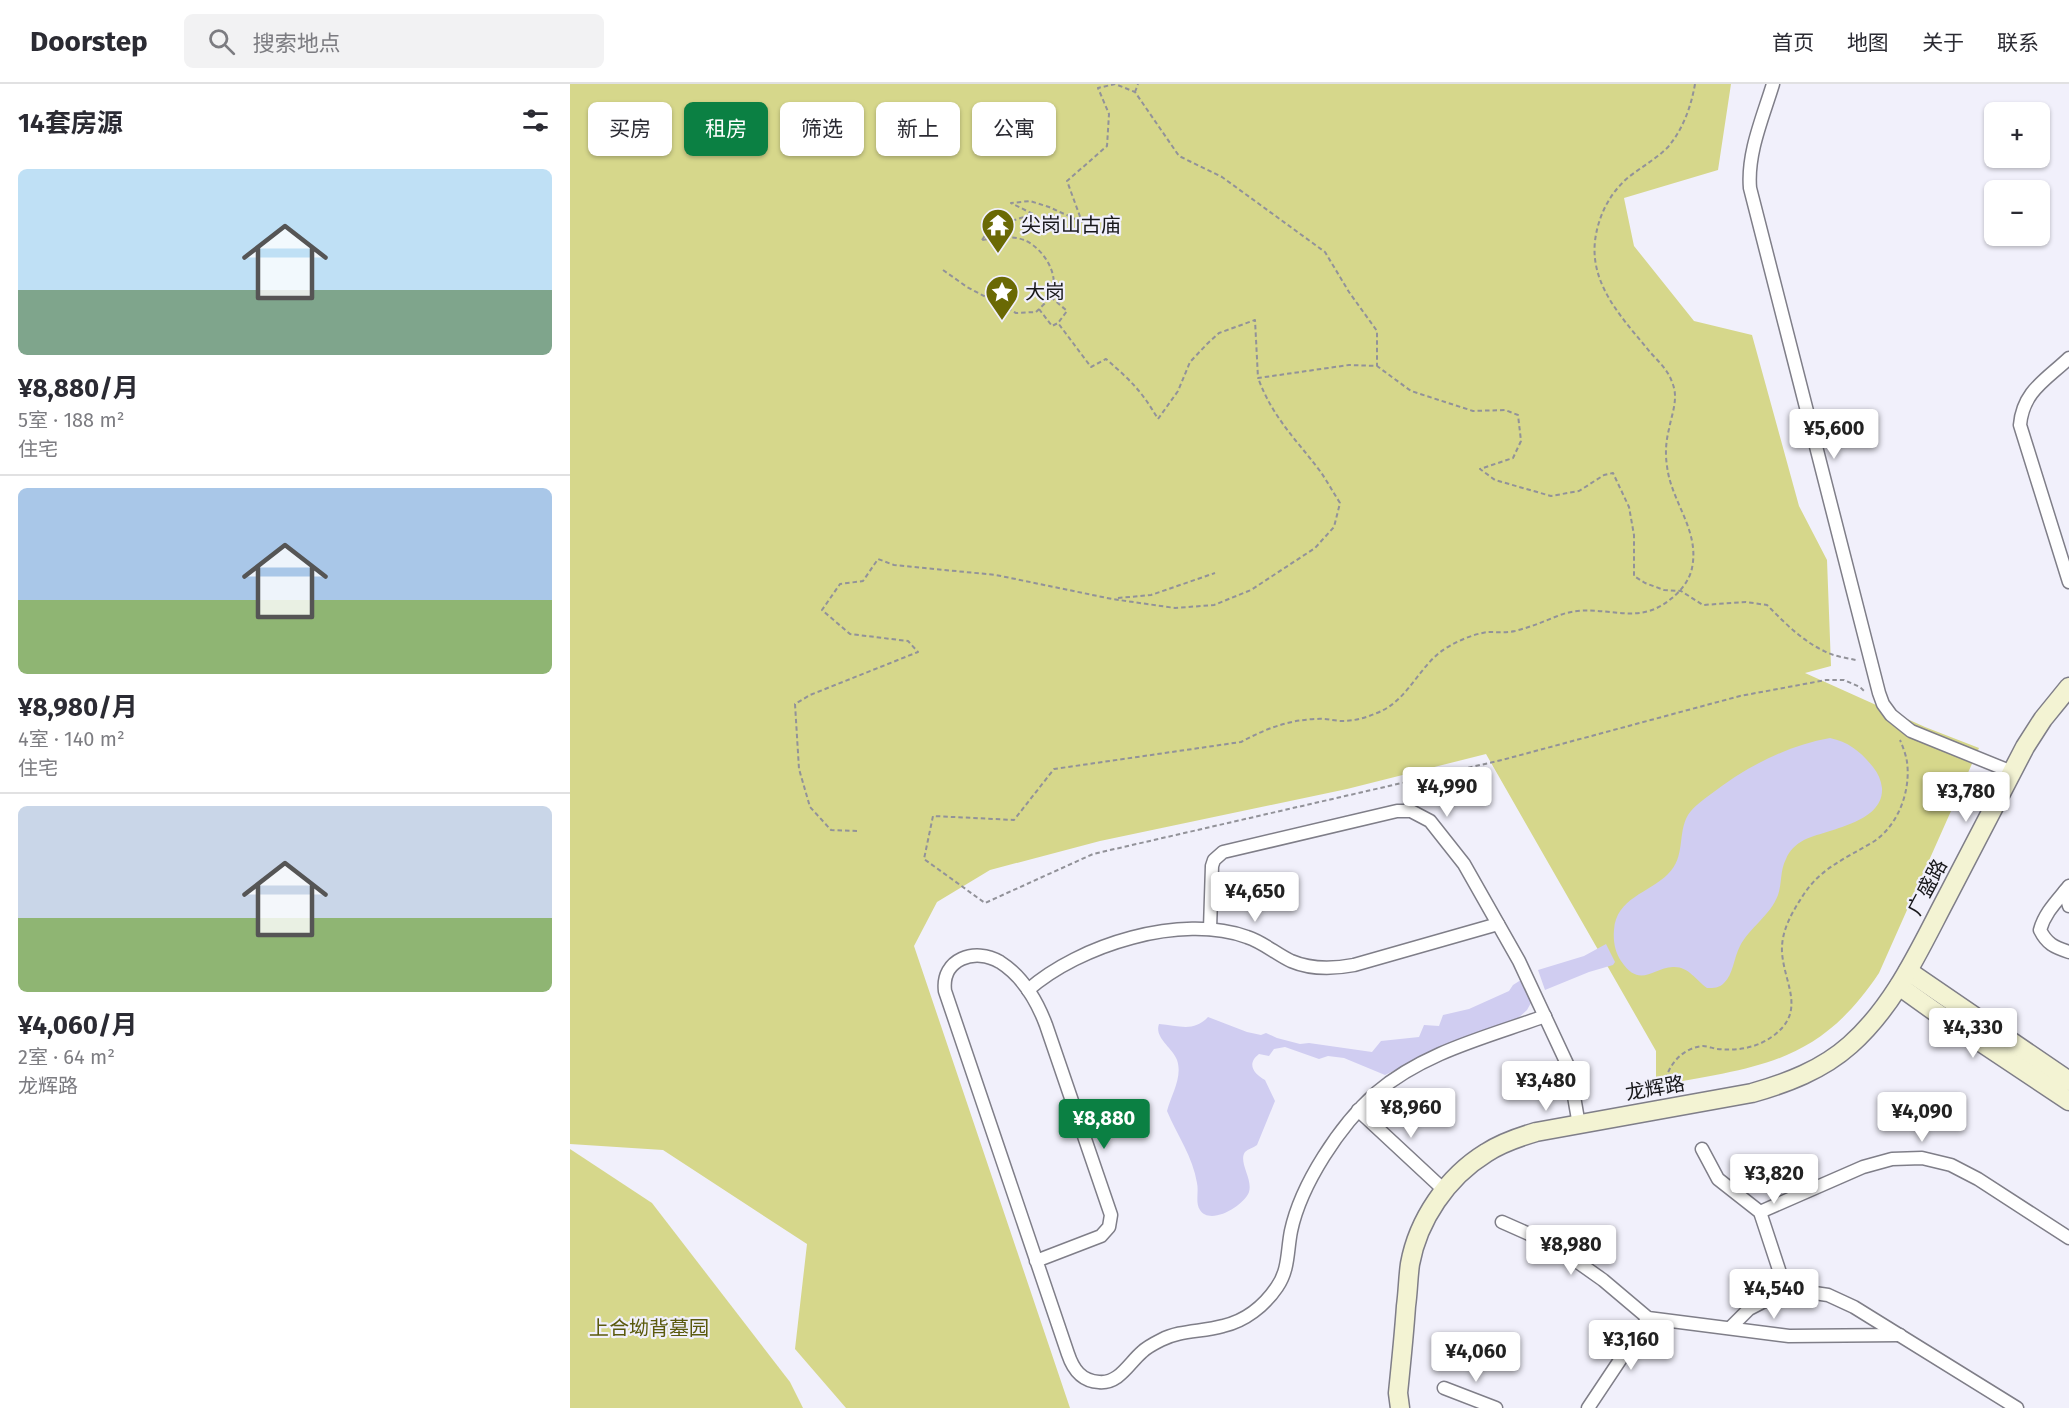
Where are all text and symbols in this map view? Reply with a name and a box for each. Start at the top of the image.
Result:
search box [184,14,604,68]
text: Doorstep [30,25,148,58]
icon: search [205,25,238,58]
text: 搜索地点 [253,30,341,57]
text: 首页 [1772,30,1814,56]
text: 地图 [1847,30,1889,56]
text: 关于 [1922,30,1964,56]
text: 联系 [1997,30,2039,56]
chip: 买房 [588,102,672,156]
chip: 租房 [684,102,768,156]
chip: 筛选 [780,102,864,156]
chip: 新上 [876,102,960,156]
chip: 公寓 [972,102,1056,156]
map controls [1984,102,2050,246]
button: + [1984,102,2050,168]
icon: filters [519,104,552,137]
text: 14套房源 [18,108,123,139]
button: − [1984,180,2050,246]
temple icon: 尖岗山古庙 [980,207,1016,254]
icon: home [231,208,339,316]
place label: 尖岗山古庙 [1021,213,1121,237]
place icon: 大岗 [984,274,1020,321]
place label: 大岗 [1025,280,1065,304]
text: ¥8,880/月 [18,373,139,404]
text: 5室 · 188 m² [18,408,124,432]
pin: ¥5,600 [1785,409,1883,460]
text: ¥5,600 [1803,416,1865,440]
text: 住宅 [18,437,58,461]
icon: home [231,527,339,635]
text: ¥8,980/月 [18,692,138,723]
text: 4室 · 140 m² [18,727,125,751]
text: 住宅 [18,756,58,780]
pin: ¥4,990 [1398,767,1496,818]
pin: ¥3,780 [1917,772,2015,823]
text: ¥4,990 [1417,774,1477,798]
text: ¥3,780 [1937,779,1995,803]
icon: home [231,845,339,953]
street label: 广盛路 [1902,855,1952,919]
pin: ¥4,650 [1206,872,1304,923]
text: ¥4,650 [1225,879,1285,903]
pin: ¥4,330 [1924,1008,2022,1059]
text: ¥4,060/月 [18,1010,137,1041]
text: ¥4,330 [1943,1015,2003,1039]
text: 2室 · 64 m² [18,1045,115,1069]
pin: ¥3,480 [1497,1061,1595,1112]
text: ¥3,480 [1516,1068,1576,1092]
street label: 龙辉路 [1623,1071,1687,1105]
text: 龙辉路 [18,1074,78,1098]
pin: ¥8,960 [1362,1088,1460,1139]
pin: ¥4,090 [1873,1092,1971,1143]
text: ¥8,960 [1380,1095,1442,1119]
pin: ¥8,880 [1055,1099,1153,1150]
text: ¥4,090 [1891,1099,1953,1123]
text: ¥8,880 [1073,1106,1135,1130]
pin: ¥3,820 [1725,1154,1823,1205]
text: ¥3,820 [1744,1161,1804,1185]
pin: ¥8,980 [1522,1225,1620,1276]
text: ¥8,980 [1540,1232,1602,1256]
pin: ¥4,540 [1725,1269,1823,1320]
text: ¥4,540 [1744,1276,1804,1300]
park label: 上合坳背墓园 [589,1316,709,1340]
pin: ¥3,160 [1582,1320,1680,1371]
text: ¥3,160 [1603,1327,1659,1351]
pin: ¥4,060 [1427,1332,1525,1383]
text: ¥4,060 [1445,1339,1507,1363]

